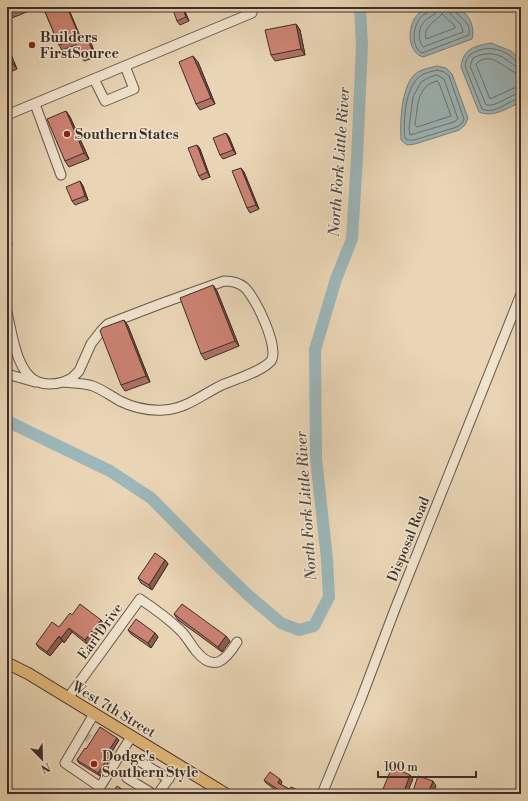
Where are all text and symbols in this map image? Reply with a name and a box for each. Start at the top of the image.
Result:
place label: Builders FirstSource [40,29,120,63]
marker: Builders FirstSource [27,40,37,50]
water label: North Fork Little River [325,86,354,238]
place label: Southern States [75,126,179,144]
marker: Southern States [62,129,72,139]
water label: North Fork Little River [292,430,321,582]
street label: Disposal Road [384,494,434,585]
street label: Earl Drive [74,600,127,663]
street label: West 7th Street [68,677,159,742]
north arrow [22,739,62,779]
place label: Dodge's Southern Style [102,748,199,782]
scale bar [378,753,476,779]
text: N [39,759,52,776]
marker: Dodge's Southern Style [89,759,99,769]
text: 100 m [384,760,418,775]

